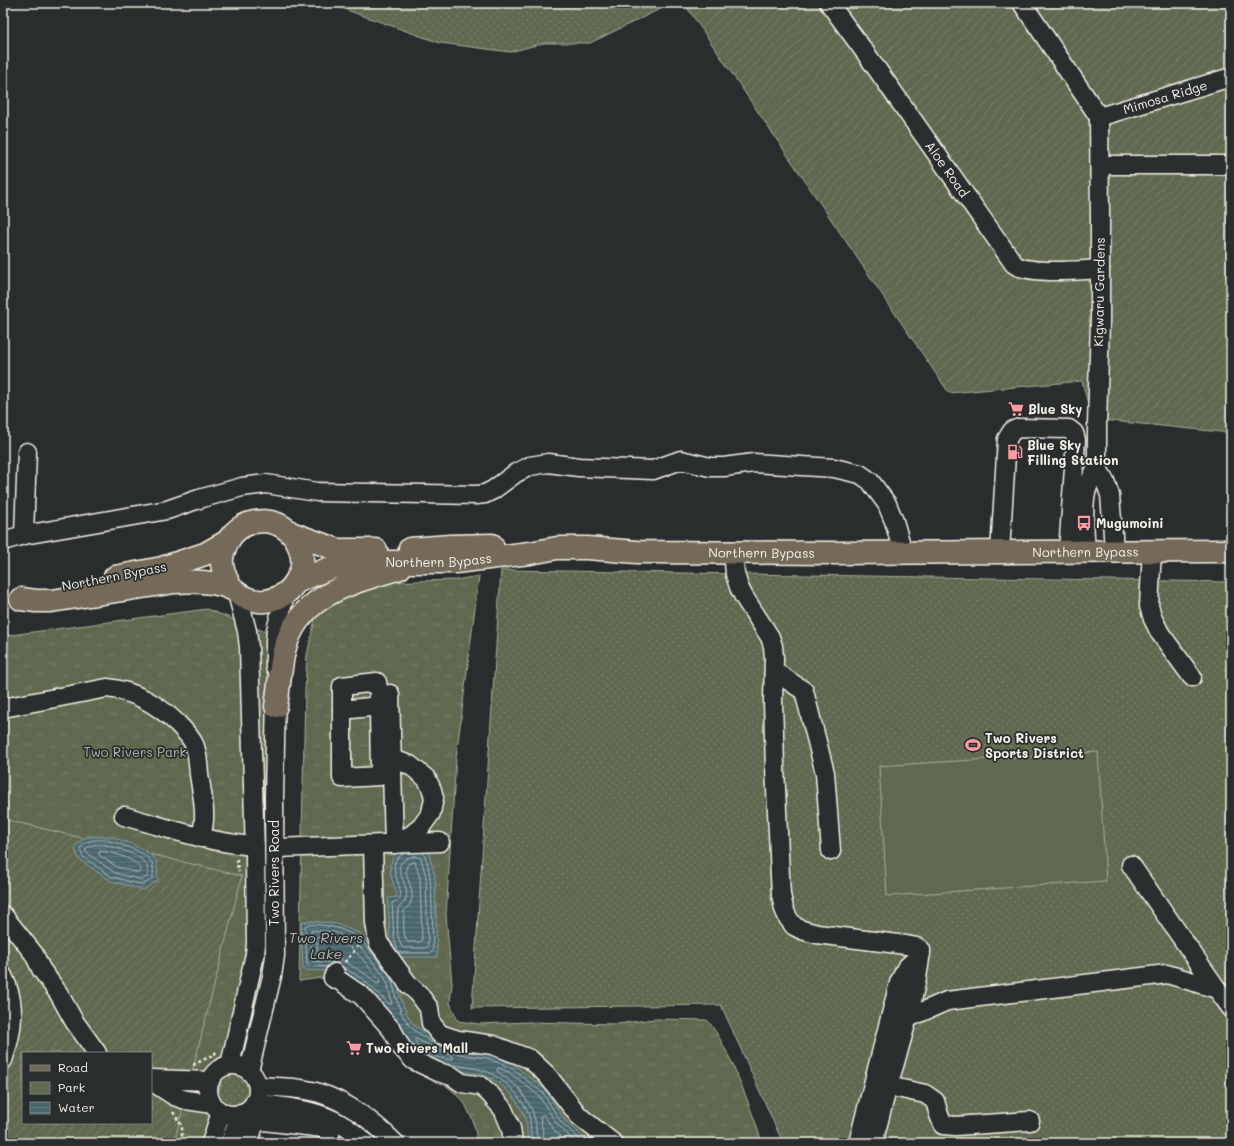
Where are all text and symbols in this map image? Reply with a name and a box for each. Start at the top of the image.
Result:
street label: Mimosa Ridge [1121,76,1209,117]
street label: Aloe Road [922,138,973,200]
street label: Kigwaru Gardens [1089,237,1108,347]
supermarket icon: Blue Sky [1007,400,1025,418]
place label: Blue Sky [1028,400,1082,418]
place label: Blue Sky Filling Station [1027,436,1118,468]
fuel station icon: Blue Sky Filling Station [1006,443,1024,461]
bus stop icon: Mugumoini [1075,514,1093,532]
place label: Mugumoini [1096,514,1164,531]
street label: Northern Bypass [1032,542,1139,560]
street label: Northern Bypass [708,543,815,561]
street label: Northern Bypass [385,549,493,570]
street label: Northern Bypass [60,557,168,594]
place label: Two Rivers Sports District [985,729,1084,761]
sports icon: Two Rivers Sports District [964,736,982,754]
park label: Two Rivers Park [84,743,187,760]
street label: Two Rivers Road [265,820,282,926]
water label: Two Rivers Lake [289,928,363,963]
supermarket icon: Two Rivers Mall [345,1039,363,1057]
place label: Two Rivers Mall [366,1039,468,1056]
legend [22,1052,152,1124]
text: Road [58,1059,88,1075]
text: Park [58,1079,85,1095]
text: Water [58,1099,95,1115]

